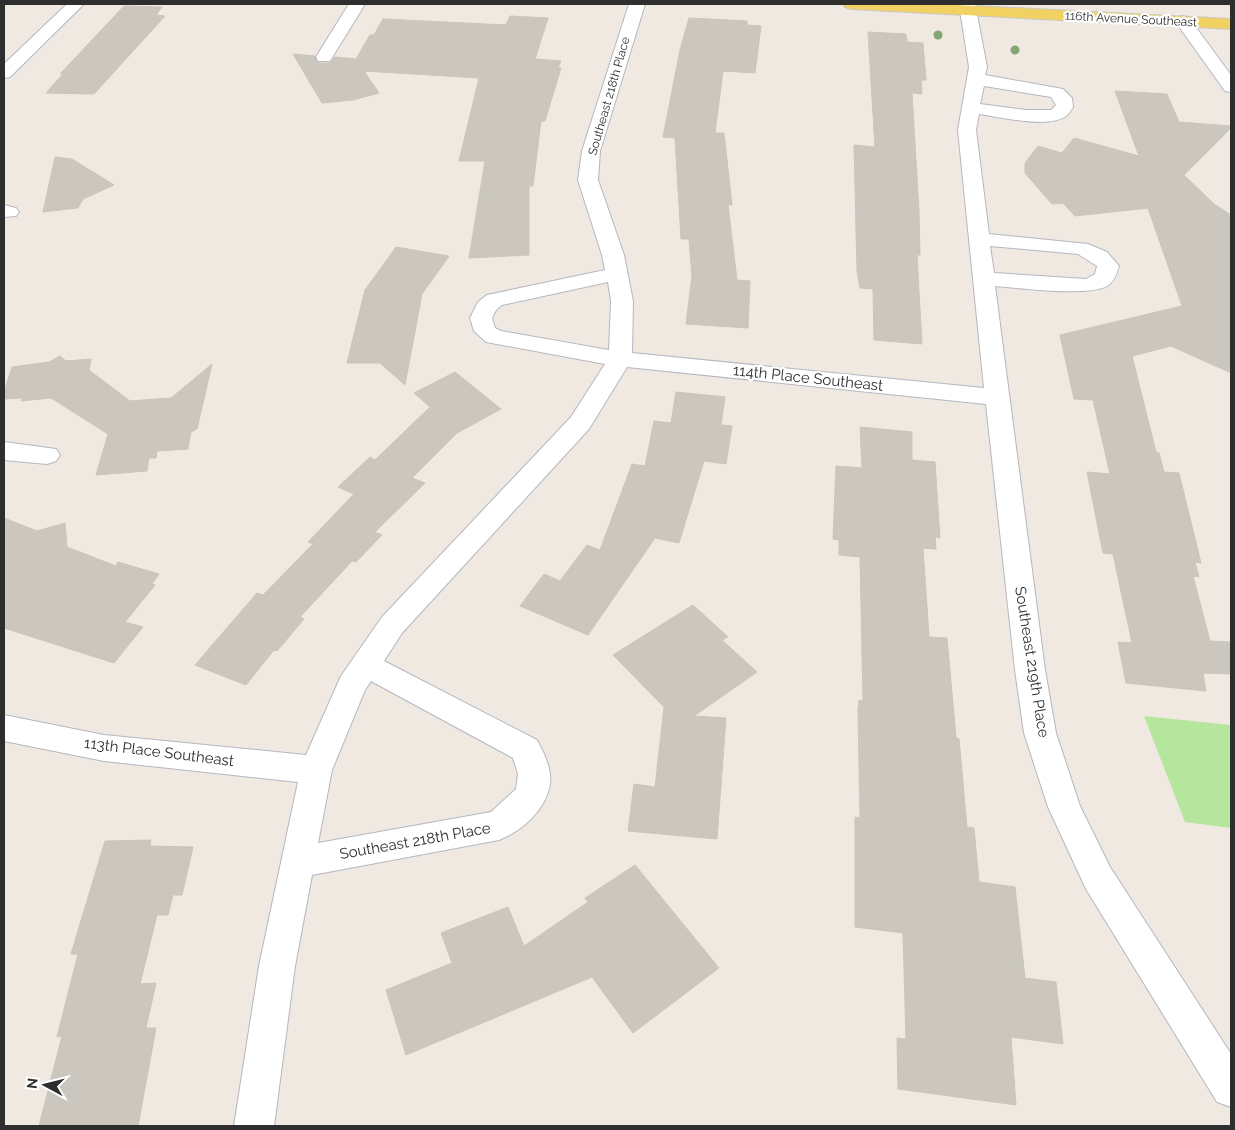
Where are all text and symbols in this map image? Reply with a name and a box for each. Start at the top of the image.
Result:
street label: 116th Avenue Southeast [1065,9,1197,29]
street label: Southeast 218th Place [585,35,633,157]
street label: 114th Place Southeast [732,361,884,395]
street label: Southeast 219th Place [1011,585,1053,739]
street label: 113th Place Southeast [83,734,235,770]
street label: Southeast 218th Place [338,819,492,863]
north arrow [20,1060,70,1110]
text: N [24,1077,41,1090]

